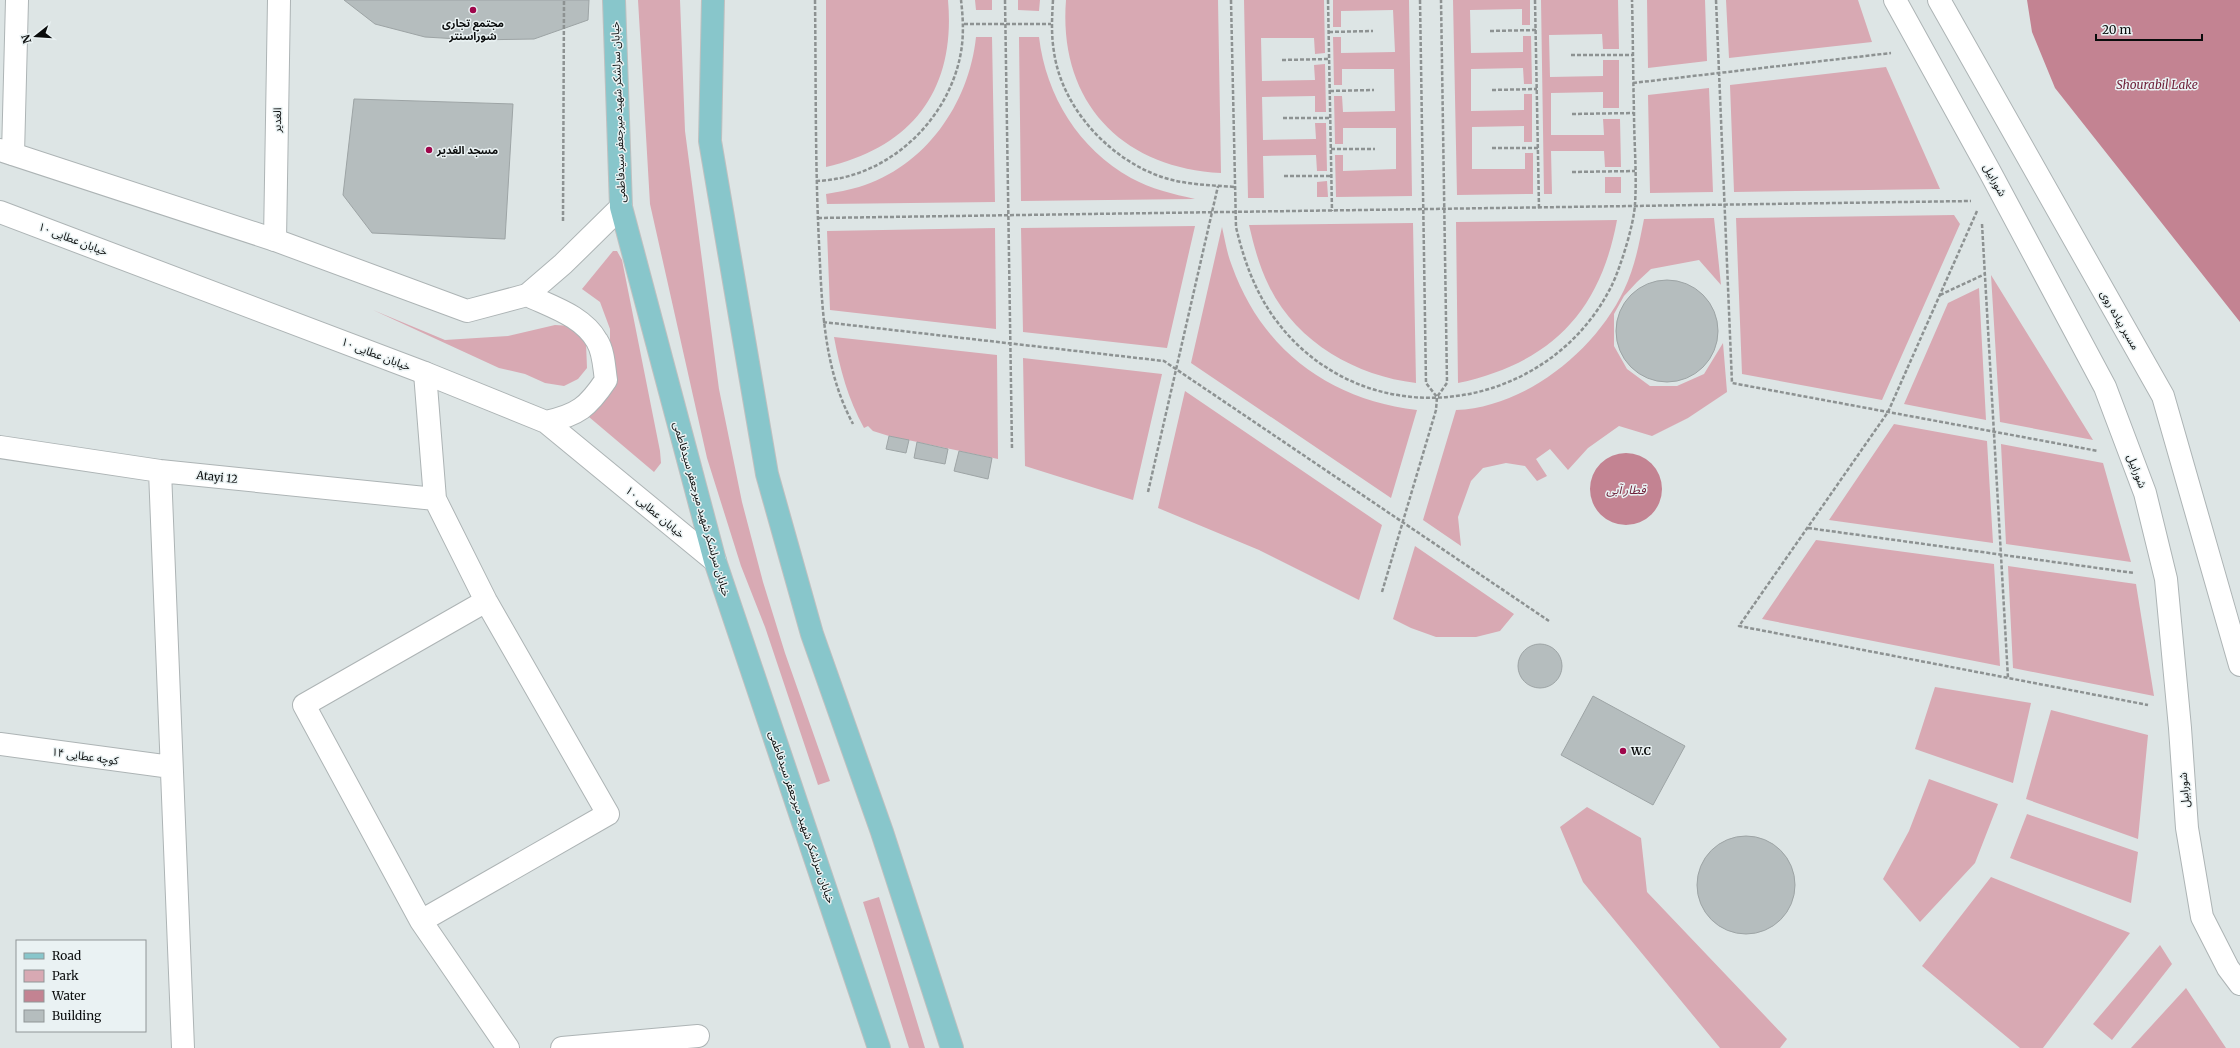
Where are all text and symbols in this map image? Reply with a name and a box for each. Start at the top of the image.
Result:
marker: مجتمع تجاری شوراسنتر [468,5,478,15]
north arrow [16,16,56,56]
place label: مجتمع تجاری شوراسنتر [442,16,504,43]
scale bar [2096,16,2202,42]
street label: خیابان سرلشکر شهید میرجعفر سیدفاطمی [608,21,628,203]
text: 20 m [2102,22,2131,37]
text: N [18,32,34,45]
water label: Shourabil Lake [2116,77,2198,92]
street label: الغدیر [270,108,284,133]
place label: مسجد الغدیر [436,143,498,157]
marker: مسجد الغدیر [424,145,434,155]
street label: شورابیل [1980,161,2010,199]
street label: خیابان عطایی ۱۰ [36,219,110,259]
street label: مسیر پیاده روی [2096,288,2143,353]
street label: خیابان عطایی ۱۰ [339,334,413,374]
street label: خیابان سرلشکر شهید میرجعفر سیدفاطمی [670,420,734,599]
street label: شورابیل [2124,452,2150,490]
street label: Atayi 12 [195,468,238,486]
water label: قطار آبی [1606,482,1647,497]
street label: خیابان عطایی ۱۰ [622,483,688,541]
street label: خیابان سرلشکر شهید میرجعفر سیدفاطمی [766,729,838,906]
street label: کوچه عطایی ۱۴ [51,744,120,769]
place label: W.C [1630,744,1651,758]
marker: W.C [1618,746,1628,756]
street label: شورابیل [2176,772,2192,808]
legend [16,940,146,1032]
text: Road [52,948,81,963]
text: Park [52,968,79,983]
text: Water [51,988,87,1003]
text: Building [52,1008,102,1023]

